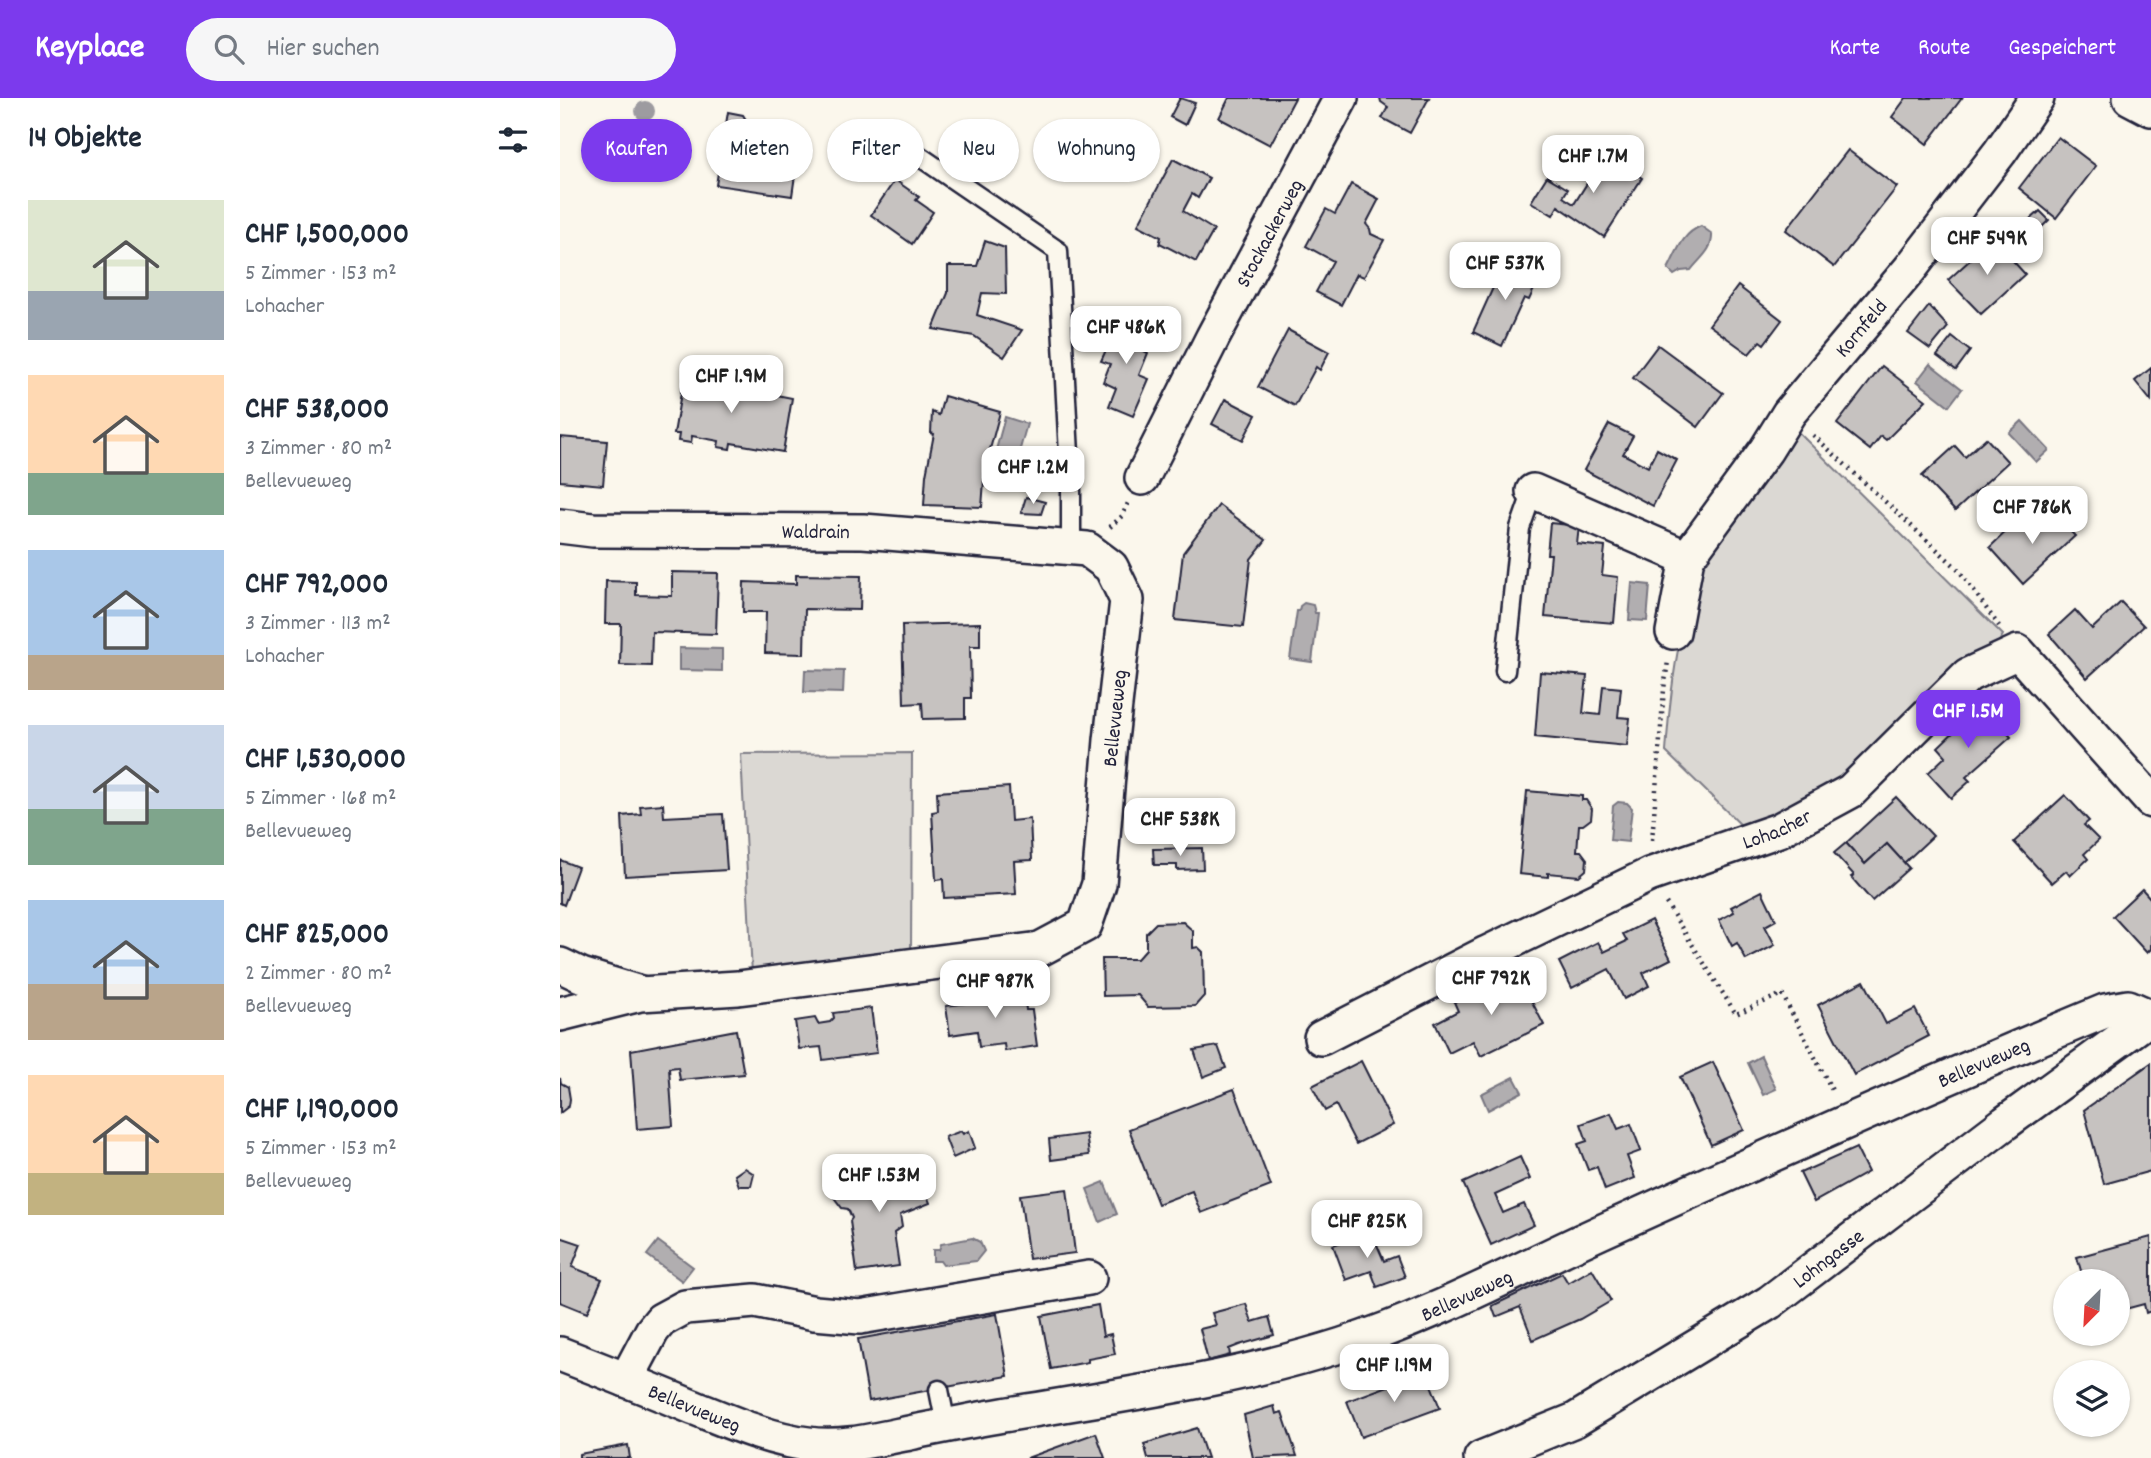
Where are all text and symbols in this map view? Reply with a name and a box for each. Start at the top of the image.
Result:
search box [186,18,676,81]
text: Keyplace [35,26,144,73]
icon: search [210,30,248,68]
text: Hier suchen [266,31,380,68]
text: Karte [1829,32,1880,66]
text: Route [1918,32,1970,66]
text: Gespeichert [2008,32,2116,66]
text: 14 Objekte [28,119,142,162]
chip: Kaufen [581,119,692,182]
chip: Mieten [706,119,813,182]
chip: Filter [827,119,924,182]
chip: Neu [938,119,1019,182]
chip: Wohnung [1033,119,1160,182]
icon: filters [494,121,532,159]
pin: CHF 1.7M [1521,136,1665,195]
text: CHF 1.7M [1558,141,1628,174]
street label: Stockackerweg [1230,175,1313,294]
text: CHF 1,500,000 [245,215,409,258]
pin: CHF 549K [1915,218,2059,277]
text: CHF 549K [1947,223,2027,256]
icon: home [84,228,168,312]
pin: CHF 537K [1433,242,1577,302]
text: CHF 537K [1466,248,1544,281]
text: 5 Zimmer · 153 m² [245,258,397,291]
text: Lohacher [245,291,324,324]
street label: Kornfeld [1830,294,1896,365]
pin: CHF 486K [1054,306,1198,366]
text: CHF 486K [1086,312,1166,345]
pin: CHF 1.9M [659,356,803,415]
text: CHF 1.9M [695,361,767,394]
text: CHF 538,000 [245,390,389,433]
icon: home [84,403,168,487]
text: 3 Zimmer · 80 m² [245,433,392,466]
pin: CHF 1.2M [961,446,1105,506]
text: CHF 1.2M [997,452,1069,485]
text: Bellevueweg [245,466,352,499]
pin: CHF 786K [1960,486,2104,546]
text: CHF 786K [1993,492,2071,525]
street label: Waldrain [782,519,850,549]
text: CHF 792,000 [245,565,389,608]
icon: home [84,578,168,662]
text: 3 Zimmer · 113 m² [245,608,391,641]
text: Lohacher [245,641,324,674]
street label: Bellevueweg [1097,668,1137,768]
pin: CHF 1.5M [1896,690,2040,750]
text: CHF 1.5M [1932,696,2004,729]
text: CHF 1,530,000 [245,740,406,783]
icon: home [84,753,168,837]
text: 5 Zimmer · 168 m² [245,783,396,816]
pin: CHF 538K [1108,798,1252,858]
street label: Lohacher [1739,803,1818,859]
text: CHF 538K [1140,804,1220,837]
text: Bellevueweg [245,816,352,849]
text: CHF 825,000 [245,915,389,958]
icon: home [84,928,168,1012]
text: 2 Zimmer · 80 m² [245,958,392,991]
pin: CHF 792K [1419,958,1563,1017]
pin: CHF 987K [923,960,1067,1020]
text: CHF 792K [1452,963,1530,996]
text: CHF 987K [956,966,1034,999]
text: Bellevueweg [245,991,352,1024]
street label: Bellevueweg [1934,1032,2035,1098]
text: CHF 1,190,000 [245,1090,399,1133]
icon: home [84,1103,168,1187]
text: 5 Zimmer · 153 m² [245,1133,397,1166]
pin: CHF 1.53M [799,1154,959,1214]
text: CHF 1.53M [838,1160,920,1193]
text: Bellevueweg [245,1166,352,1199]
pin: CHF 825K [1295,1200,1439,1260]
text: CHF 825K [1327,1206,1407,1239]
street label: Lohngasse [1787,1223,1872,1298]
street label: Bellevueweg [1417,1264,1519,1332]
north arrow [2053,1269,2130,1346]
map controls [2053,1269,2130,1437]
pin: CHF 1.19M [1314,1344,1474,1404]
text: CHF 1.19M [1356,1350,1432,1383]
button: layers [2053,1360,2130,1437]
street label: Bellevueweg [643,1378,744,1443]

